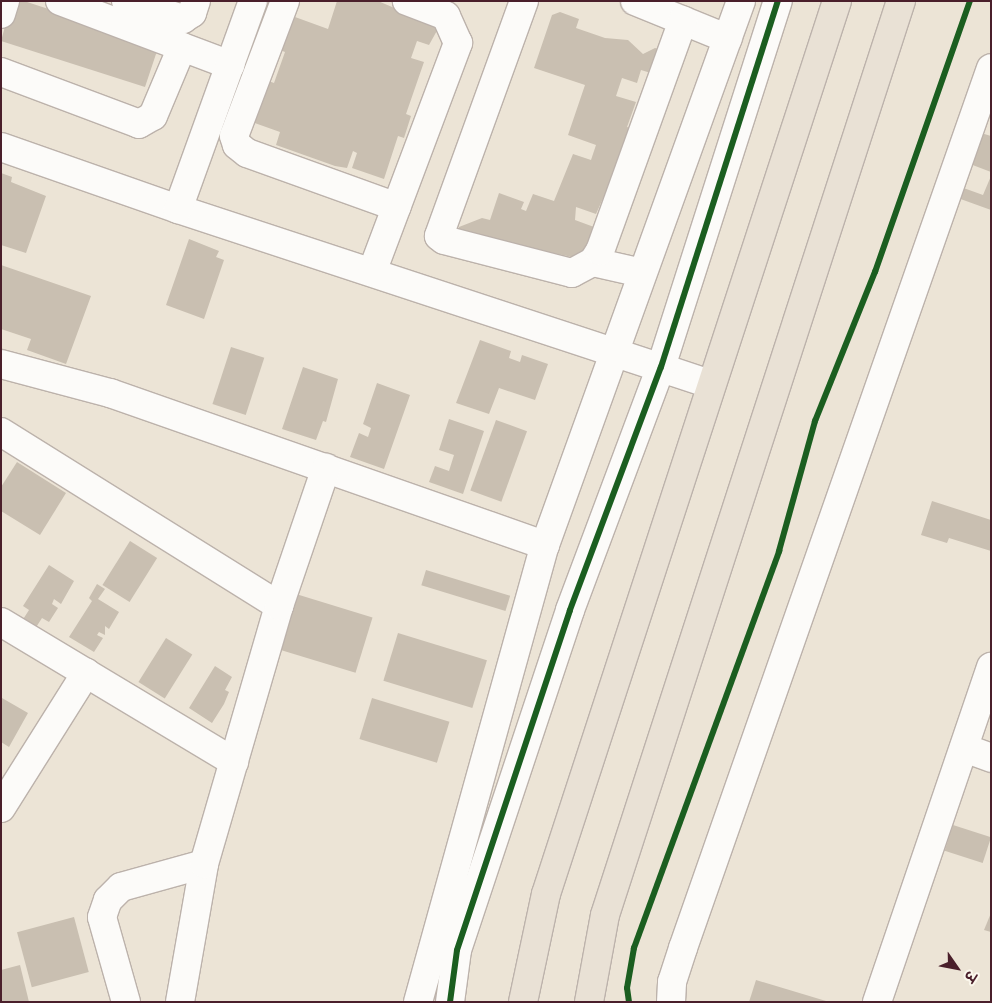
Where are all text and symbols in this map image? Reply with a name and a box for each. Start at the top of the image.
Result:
north arrow [932,943,982,993]
text: उ [960,968,980,985]

